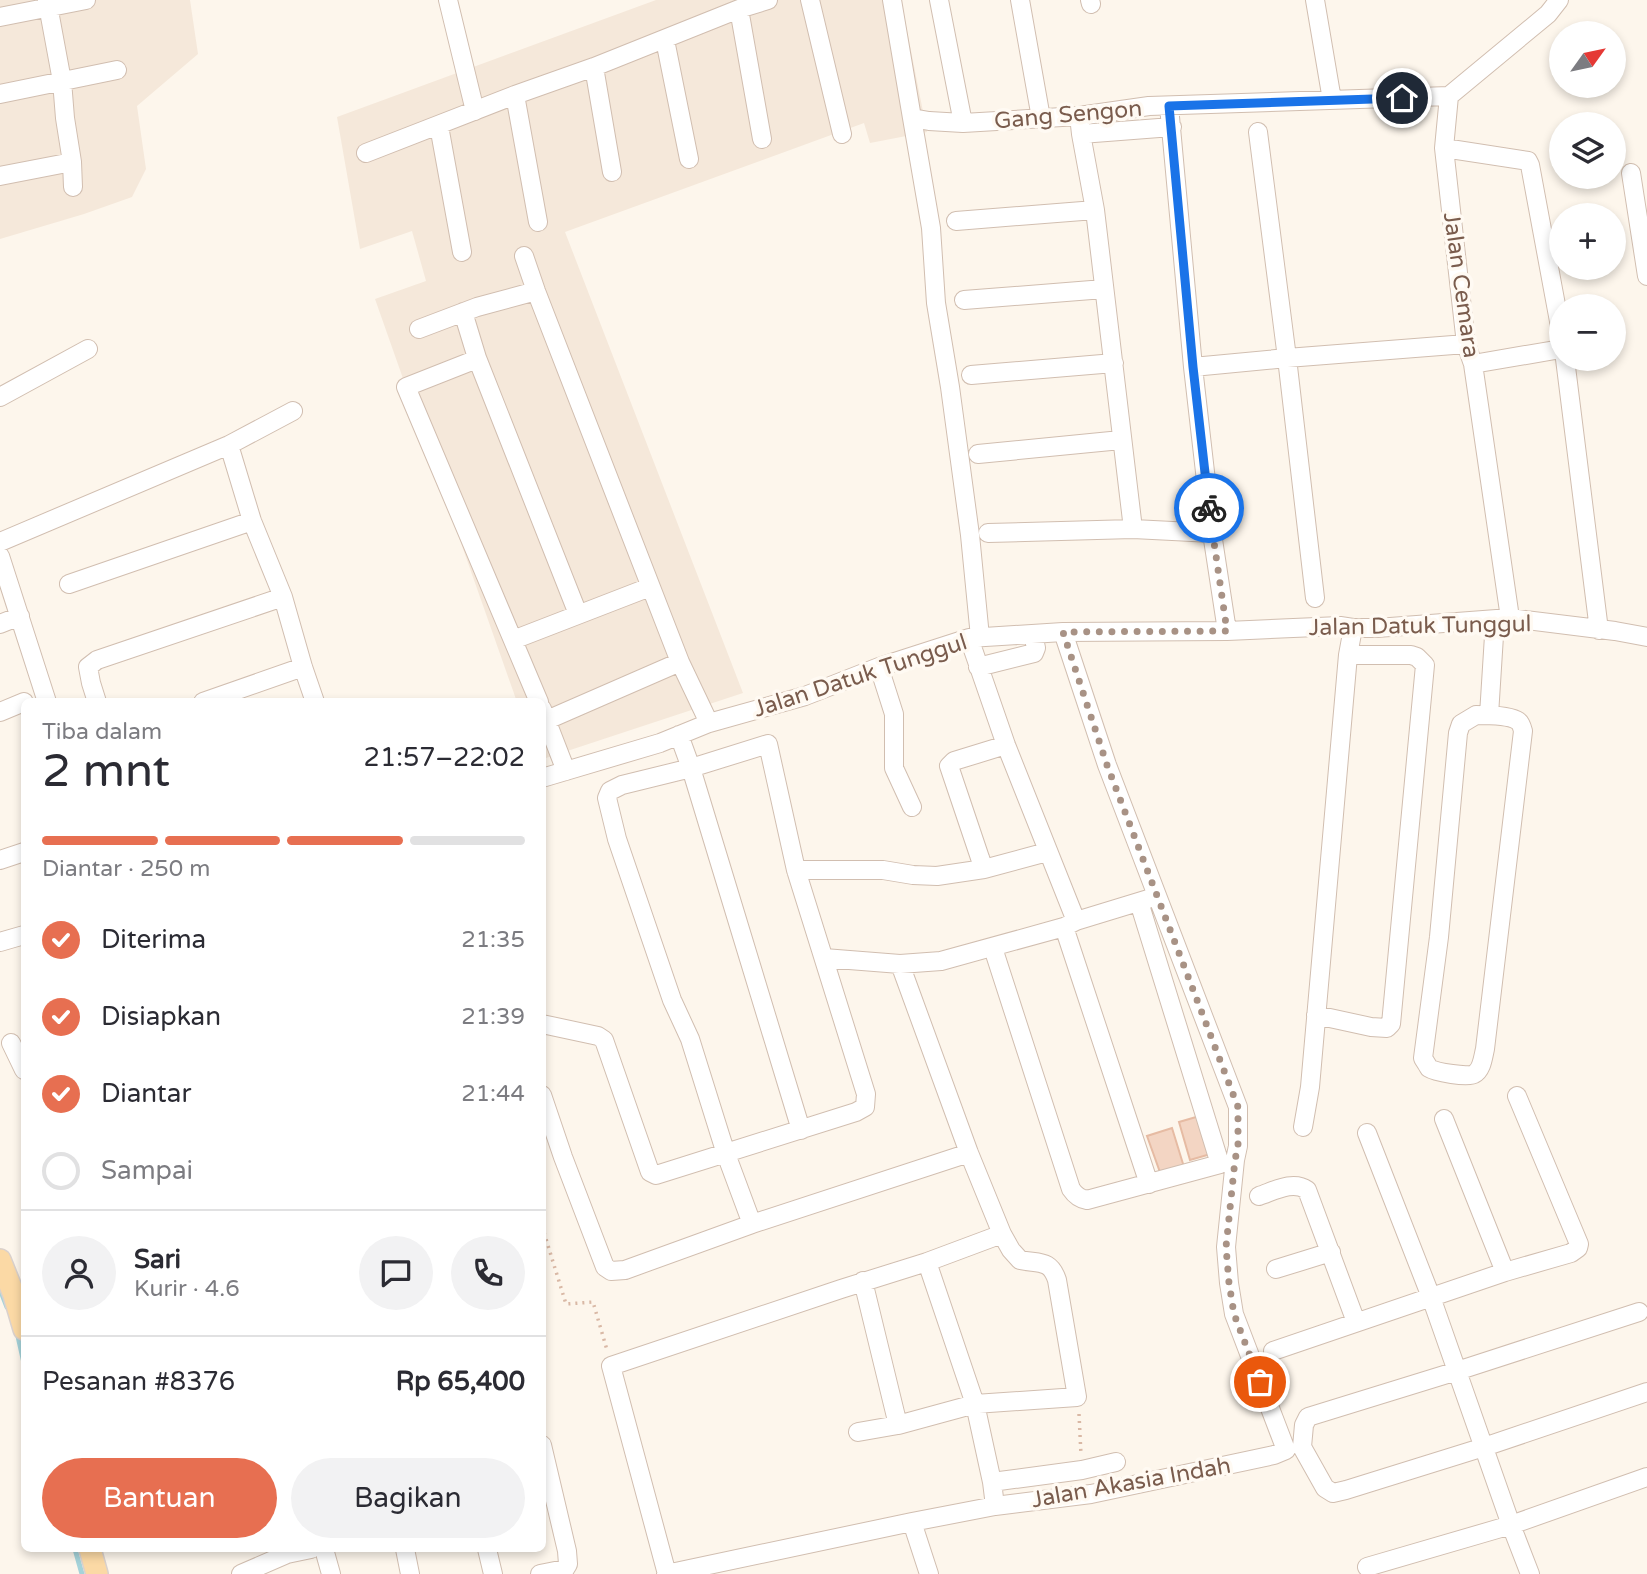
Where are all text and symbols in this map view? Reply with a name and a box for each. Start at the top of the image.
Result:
north arrow [1549,21,1626,98]
map controls [1549,21,1626,371]
pin [1372,68,1432,128]
icon: home [1383,79,1421,117]
street label: Gang Sengon [993,95,1143,135]
button: layers [1549,112,1626,189]
button: + [1549,203,1626,280]
street label: Jalan Cemara [1437,211,1485,360]
button: − [1549,294,1626,371]
courier [1174,473,1244,543]
icon: bike [1190,489,1228,527]
street label: Jalan Datuk Tunggul [1308,610,1532,642]
street label: Jalan Datuk Tunggul [750,628,971,724]
text: Tiba dalam [42,718,162,746]
text: 21:57–22:02 [364,742,525,773]
text: 2 mnt [42,744,170,799]
text: Diantar · 250 m [42,855,210,883]
icon: check [42,921,80,959]
text: Diterima [101,924,206,955]
text: 21:35 [461,926,525,954]
icon: check [42,998,80,1036]
text: Disiapkan [101,1001,221,1032]
text: 21:39 [461,1003,525,1031]
icon: check [42,1075,80,1113]
text: Diantar [101,1078,191,1109]
text: 21:44 [461,1080,525,1108]
text: Sampai [101,1155,193,1186]
button: person [42,1236,116,1310]
button: chat [359,1236,433,1310]
button: phone [451,1236,525,1310]
text: Sari [134,1244,181,1275]
text: Kurir · 4.6 [134,1275,240,1303]
pin [1230,1352,1290,1412]
icon: bag [1241,1363,1279,1401]
text: Pesanan #8376 [42,1366,235,1397]
text: Rp 65,400 [396,1366,525,1397]
street label: Jalan Akasia Indah [1029,1452,1233,1514]
button: Bantuan [42,1458,277,1538]
button: Bagikan [291,1458,525,1538]

